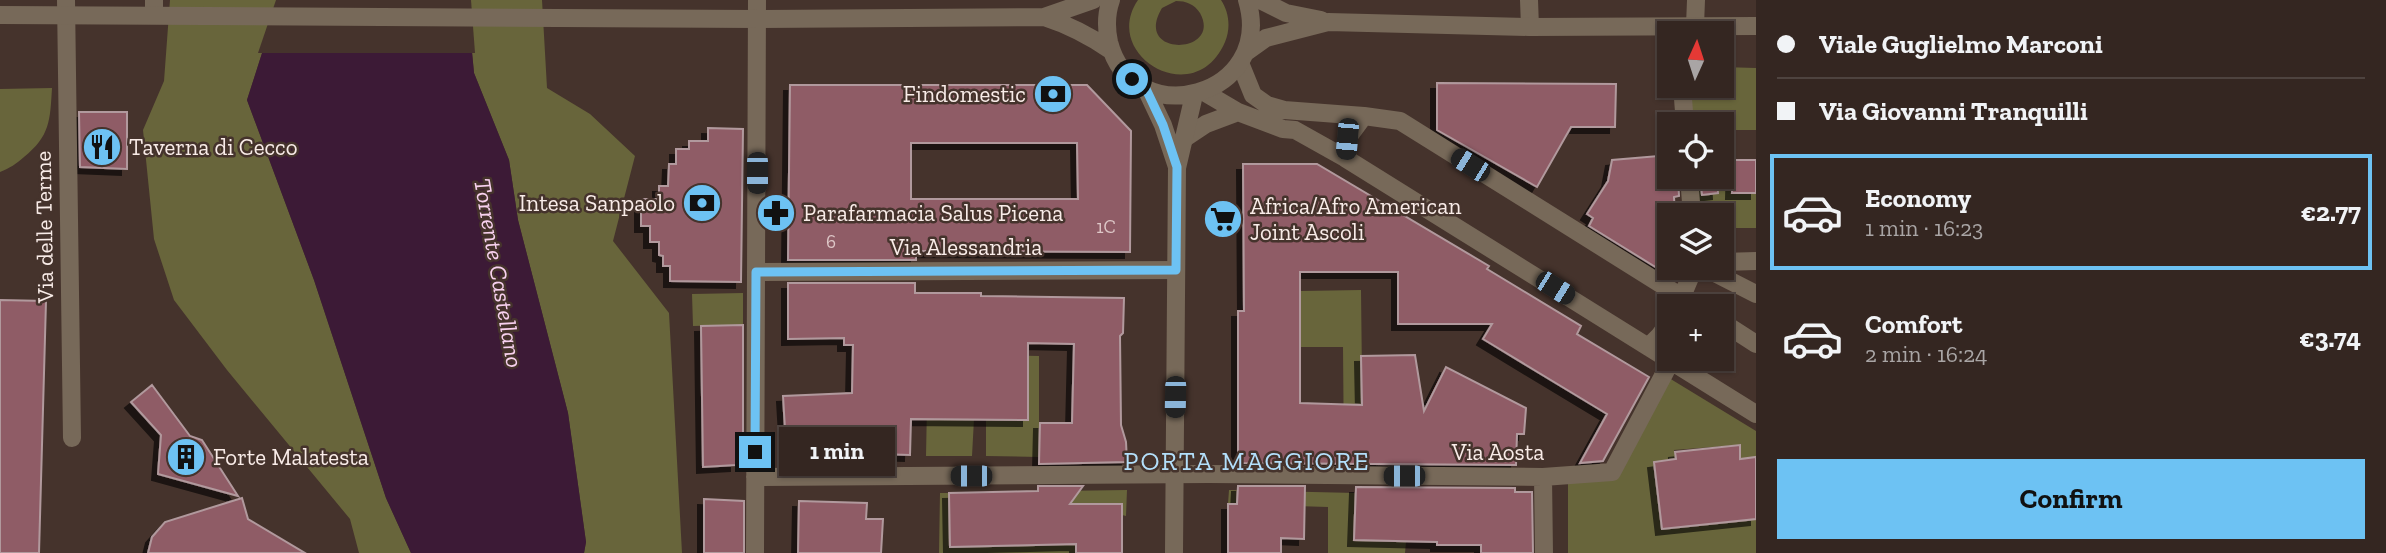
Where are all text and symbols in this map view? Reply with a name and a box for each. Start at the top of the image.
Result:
north arrow [1657,21,1734,98]
map controls [1657,21,1734,371]
text: Viale Guglielmo Marconi [1819,28,2103,60]
route start [1116,63,1148,95]
bank icon: Findomestic [1032,73,1074,115]
place label: Findomestic [903,80,1026,108]
text: Via Giovanni Tranquilli [1819,95,2088,127]
button: locate [1657,112,1734,189]
car [1335,117,1360,161]
restaurant icon: Taverna di Cecco [81,126,123,168]
place label: Taverna di Cecco [129,133,298,161]
car [1447,145,1494,185]
street label: Via delle Terme [29,151,59,304]
car [747,152,768,194]
water label: Torrente Castellano [468,176,530,370]
icon: car [1781,181,1844,244]
bank icon: Intesa Sanpaolo [681,182,723,224]
text: Economy [1865,182,1971,214]
place label: Intesa Sanpaolo [519,189,675,217]
pharmacy icon: Parafarmacia Salus Picena [755,192,797,234]
place label: Africa/Afro American Joint Ascoli [1250,192,1461,246]
text: €2.77 [2301,196,2361,228]
supermarket icon: Africa/Afro American Joint Ascoli [1202,198,1244,240]
place label: Parafarmacia Salus Picena [803,199,1063,227]
button: layers [1657,203,1734,280]
text: 1 min · 16:23 [1865,214,1983,242]
house number: 1C [1096,215,1116,238]
house number: 6 [826,230,836,253]
street label: Via Alessandria [889,233,1042,261]
car [1532,268,1579,308]
button: + [1657,294,1734,371]
icon: car [1781,307,1844,370]
text: Comfort [1865,308,1962,340]
text: €3.74 [2299,322,2361,354]
text: 2 min · 16:24 [1865,340,1987,368]
car [1165,376,1186,418]
callout: 1 min [780,428,895,476]
building icon: Forte Malatesta [165,436,207,478]
route end [739,436,771,468]
text: 1 min [810,437,864,465]
street label: Via Aosta [1451,438,1544,466]
place label: Forte Malatesta [213,443,369,471]
district label: PORTA MAGGIORE [1123,445,1371,477]
button: Confirm [1777,459,2365,539]
car [951,466,993,487]
car [1384,466,1426,487]

